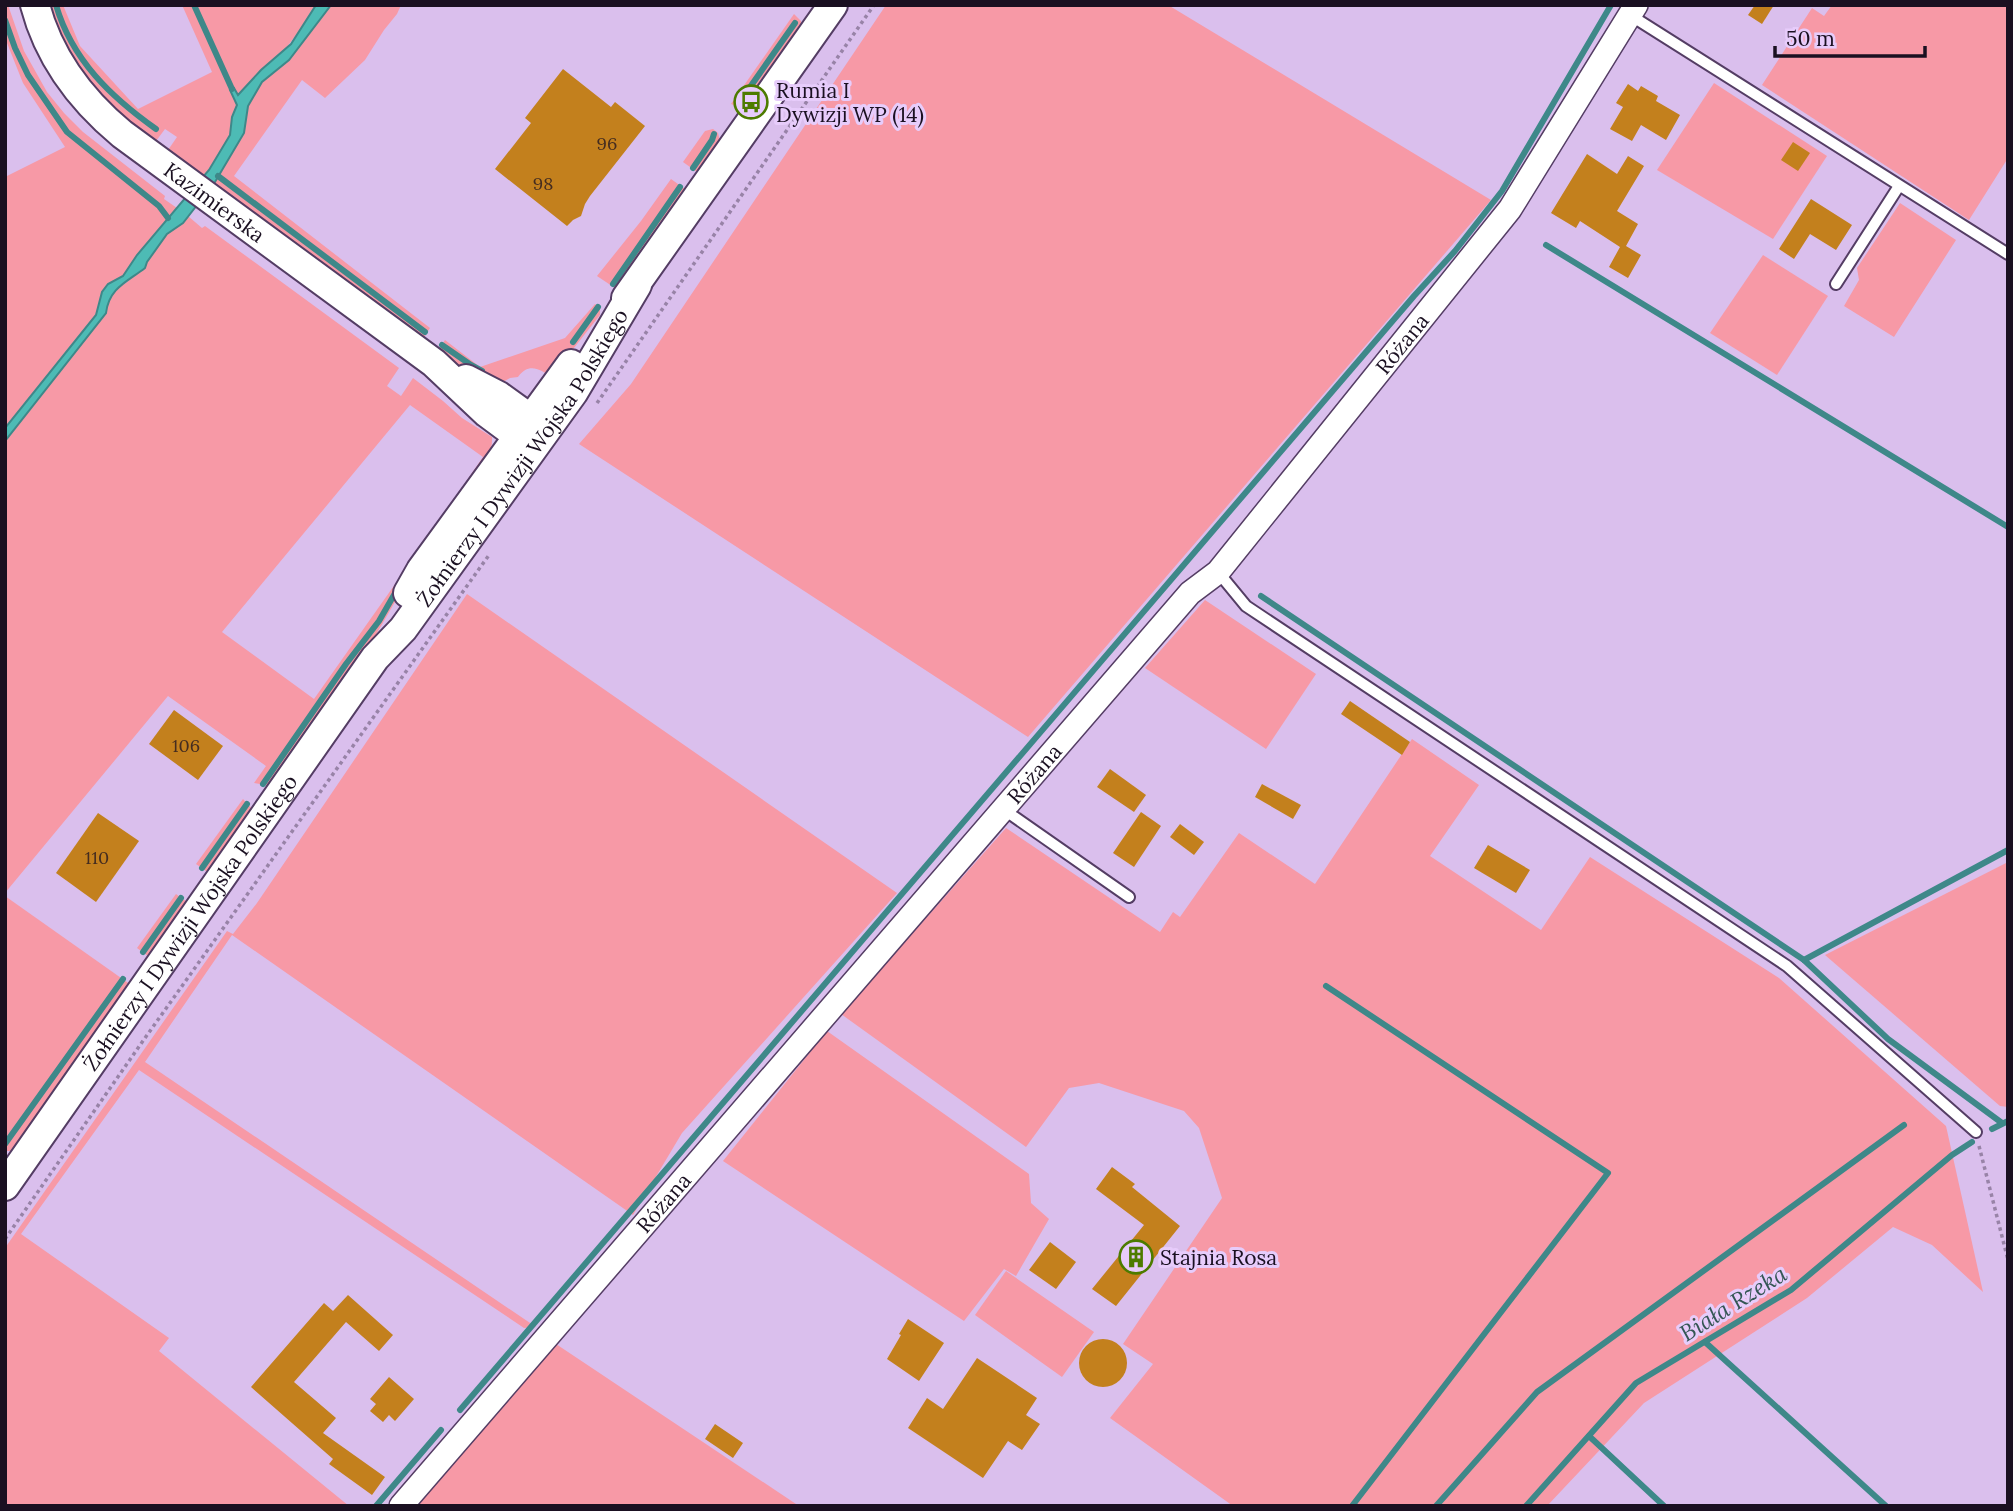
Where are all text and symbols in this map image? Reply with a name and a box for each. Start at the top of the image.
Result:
scale bar [1775,14,1926,58]
text: 50 m [1786,25,1835,52]
place label: Rumia I Dywizji WP (14) [776,77,924,128]
bus stop icon: Rumia I Dywizji WP (14) [732,83,770,121]
house number: 96 [597,132,617,155]
street label: Kazimierska [159,156,271,248]
house number: 98 [533,172,553,195]
street label: Żołnierzy I Dywizji Wojska Polskiego [410,304,634,612]
street label: Różana [1369,307,1435,379]
house number: 106 [172,734,200,757]
street label: Różana [1001,738,1067,809]
street label: Żołnierzy I Dywizji Wojska Polskiego [77,769,303,1076]
house number: 110 [85,846,109,869]
street label: Różana [630,1167,697,1238]
building icon: Stajnia Rosa [1117,1238,1155,1276]
place label: Stajnia Rosa [1160,1244,1277,1271]
water label: Biała Rzeka [1674,1259,1792,1347]

